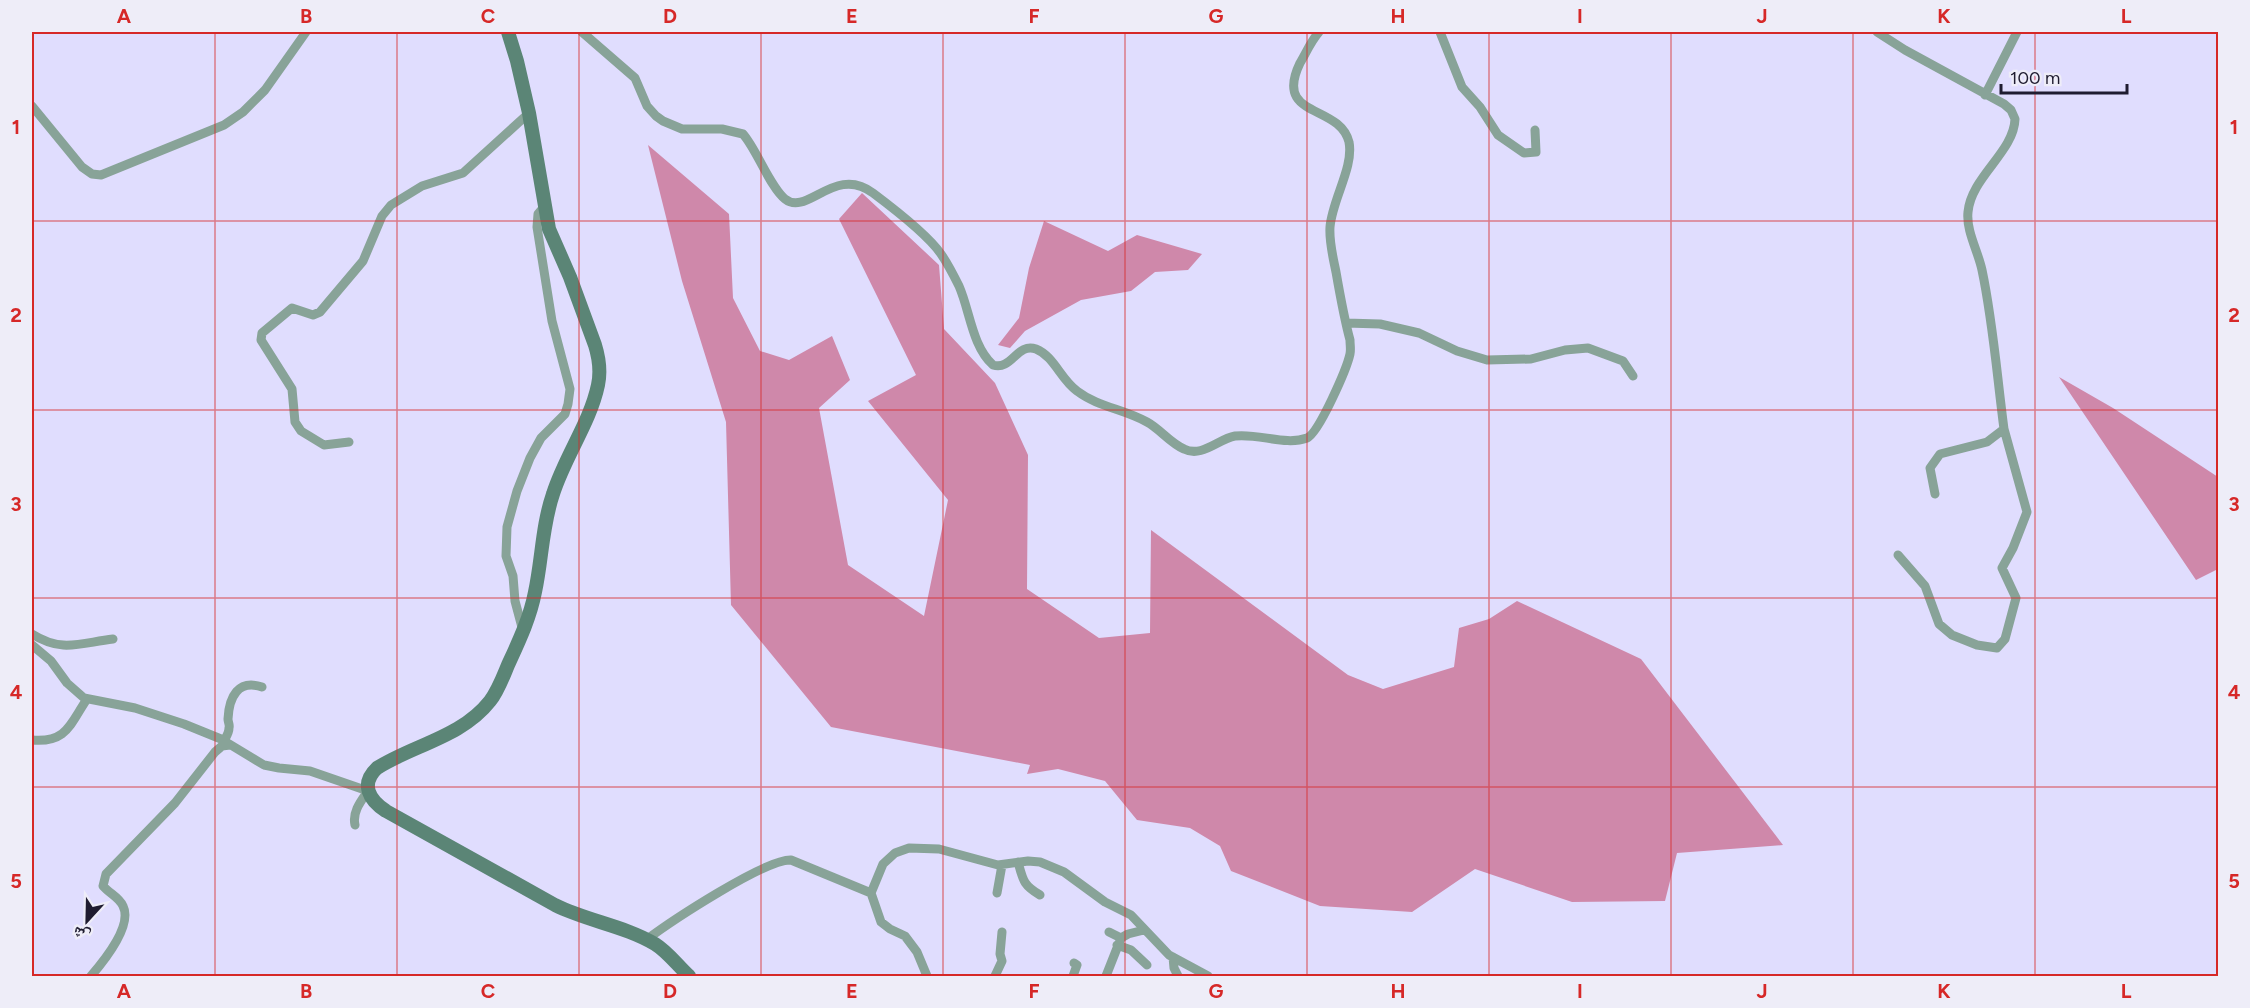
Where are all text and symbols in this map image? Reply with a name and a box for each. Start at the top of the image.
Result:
text: A [117,4,132,28]
text: B [300,4,312,28]
text: C [481,4,495,28]
text: D [663,4,677,28]
text: E [846,4,858,28]
text: F [1028,4,1040,28]
text: G [1209,4,1224,28]
text: H [1391,4,1406,28]
text: I [1577,4,1583,28]
text: J [1756,4,1768,28]
text: K [1937,4,1951,28]
text: L [2121,4,2132,28]
scale bar [2001,57,2127,95]
text: 100 m [2010,67,2060,89]
text: 1 [12,115,20,139]
text: 1 [2230,115,2238,139]
text: 2 [10,303,22,327]
text: 2 [2228,303,2240,327]
text: 3 [10,492,22,516]
text: 3 [2228,492,2240,516]
text: 4 [10,680,23,704]
text: 4 [2228,680,2241,704]
text: 5 [10,869,22,893]
text: 5 [2228,869,2240,893]
north arrow [57,891,117,951]
text: ش [70,922,93,946]
text: A [117,979,132,1003]
text: B [300,979,312,1003]
text: C [481,979,495,1003]
text: D [663,979,677,1003]
text: E [846,979,858,1003]
text: F [1028,979,1040,1003]
text: G [1209,979,1224,1003]
text: H [1391,979,1406,1003]
text: I [1577,979,1583,1003]
text: J [1756,979,1768,1003]
text: K [1937,979,1951,1003]
text: L [2121,979,2132,1003]

